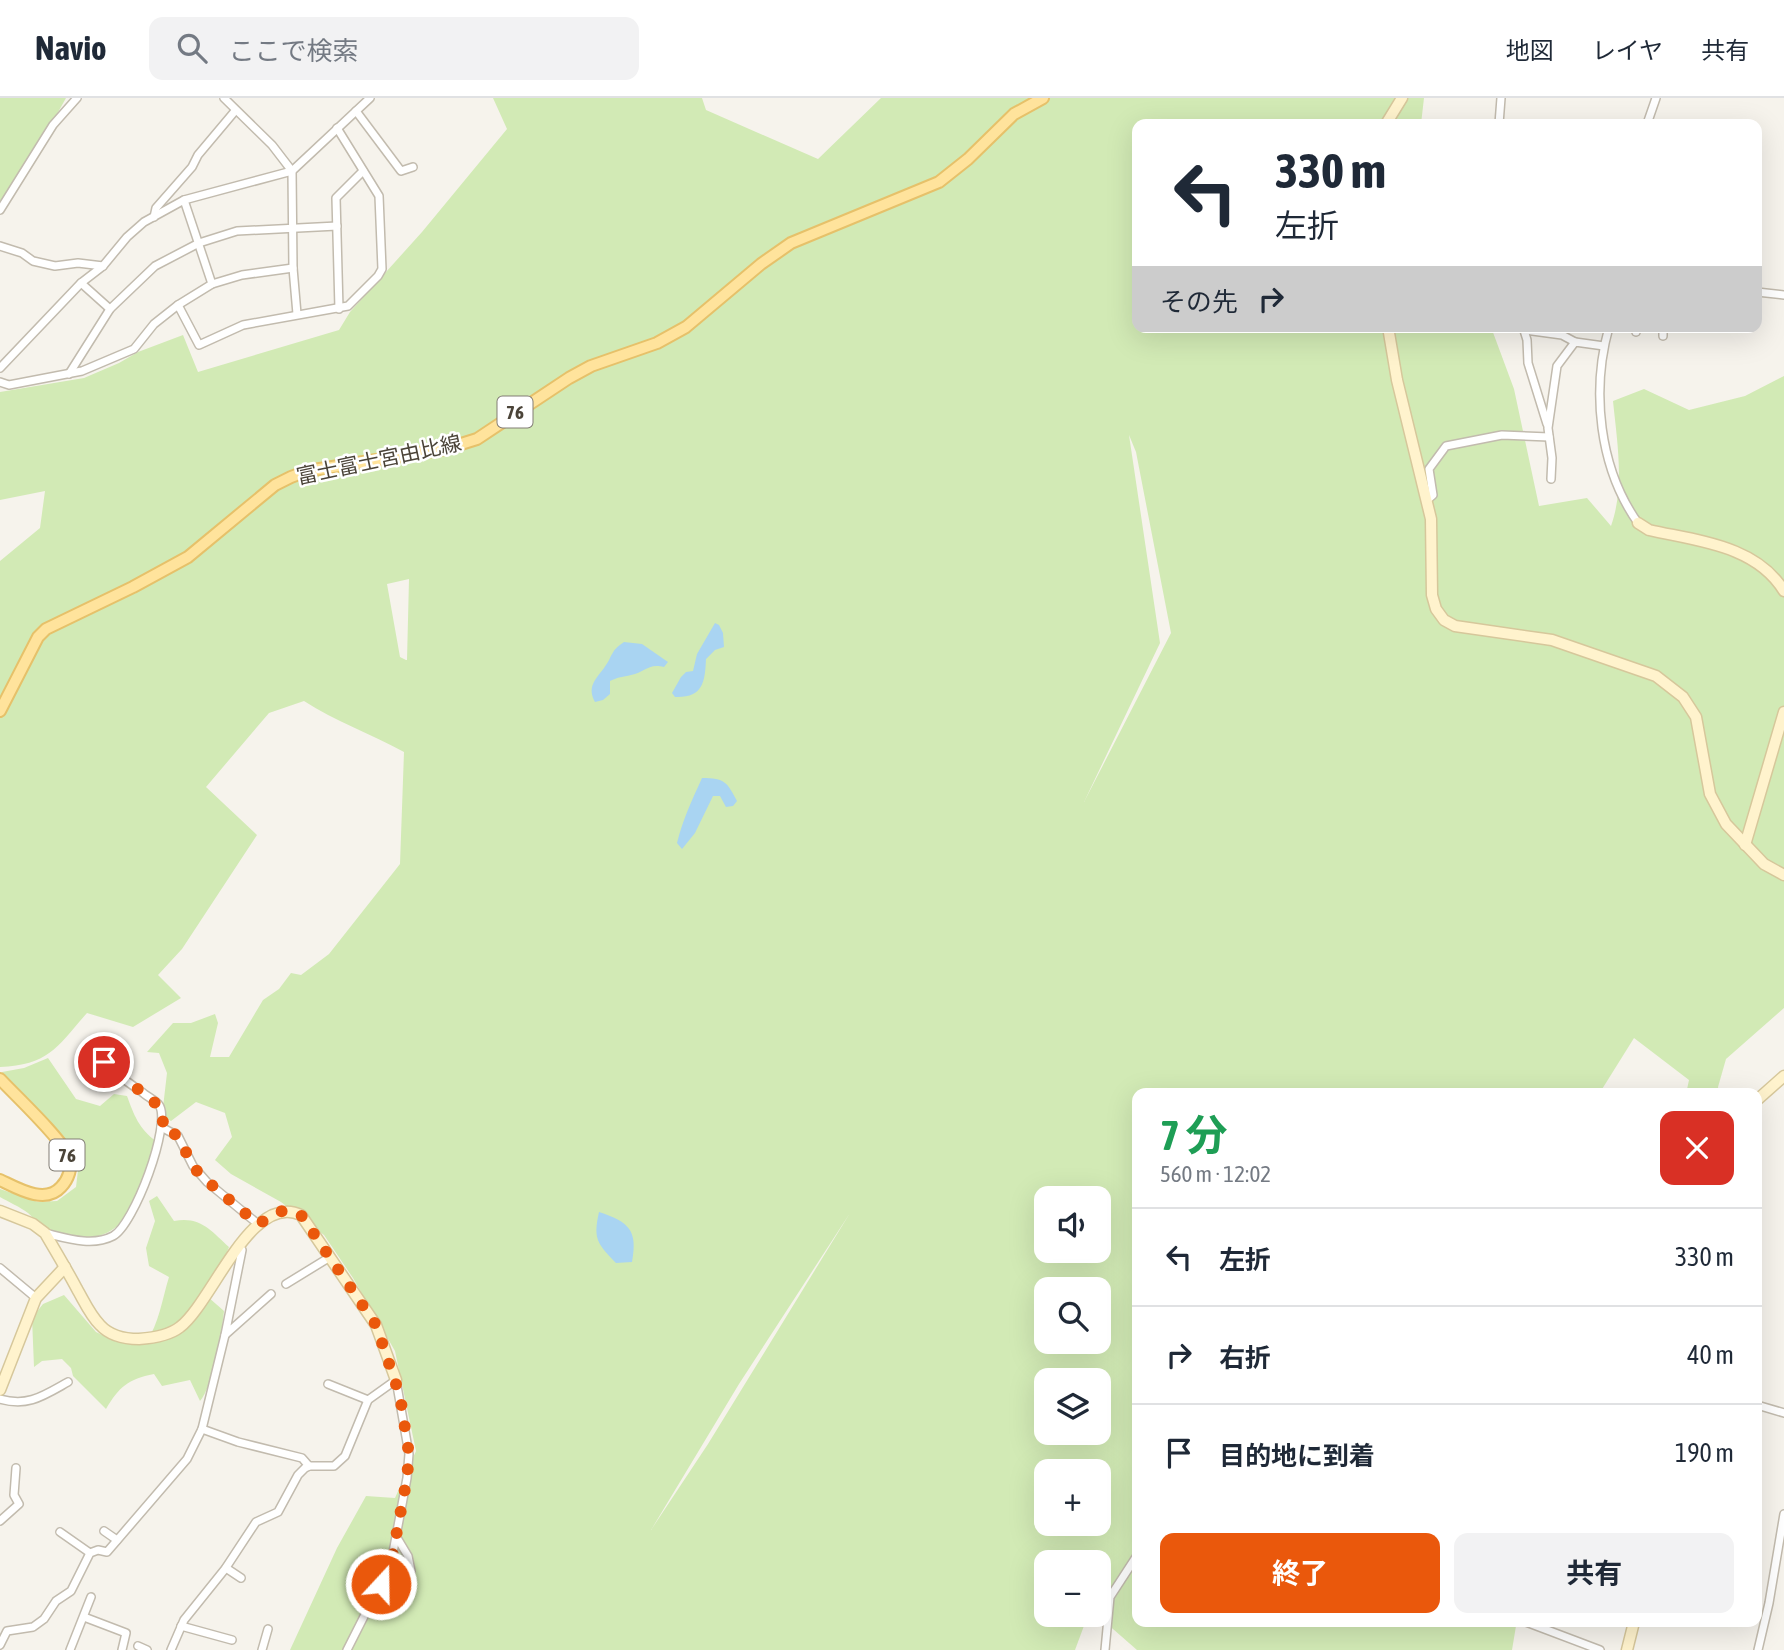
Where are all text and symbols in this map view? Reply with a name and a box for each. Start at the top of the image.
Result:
search box [149,17,639,80]
text: Navio [35,29,107,67]
icon: search [173,29,211,67]
text: ここで検索 [229,36,359,66]
text: 地図 [1506,37,1554,64]
text: レイヤ [1592,37,1663,64]
text: 共有 [1701,37,1749,64]
text: 330 m [1275,142,1386,198]
icon: left [1160,147,1251,238]
text: 左折 [1275,207,1339,244]
icon: right [1252,280,1290,318]
text: その先 [1160,287,1238,317]
road number: 76 [498,396,532,428]
street label: 富士富士宮由比線 [294,430,463,488]
pin [74,1032,134,1092]
icon: arrive [85,1043,123,1081]
text: 7 分 [1160,1111,1228,1159]
button: close [1660,1111,1734,1185]
road number: 76 [50,1140,84,1170]
text: 560 m · 12:02 [1160,1161,1271,1187]
map controls [1034,1186,1111,1627]
button: sound [1034,1186,1111,1263]
icon: left [1160,1238,1198,1276]
text: 330 m [1675,1242,1734,1272]
text: 左折 [1219,1245,1271,1275]
button: search [1034,1277,1111,1354]
icon: right [1160,1336,1198,1374]
text: 40 m [1687,1340,1734,1370]
text: 右折 [1219,1343,1271,1373]
button: layers [1034,1368,1111,1445]
icon: arrive [1160,1434,1198,1472]
text: 190 m [1675,1438,1734,1468]
text: 目的地に到着 [1219,1441,1375,1471]
button: + [1034,1459,1111,1536]
button: 終了 [1160,1533,1440,1613]
button: 共有 [1454,1533,1734,1613]
position arrow [344,1547,418,1621]
button: − [1034,1550,1111,1627]

